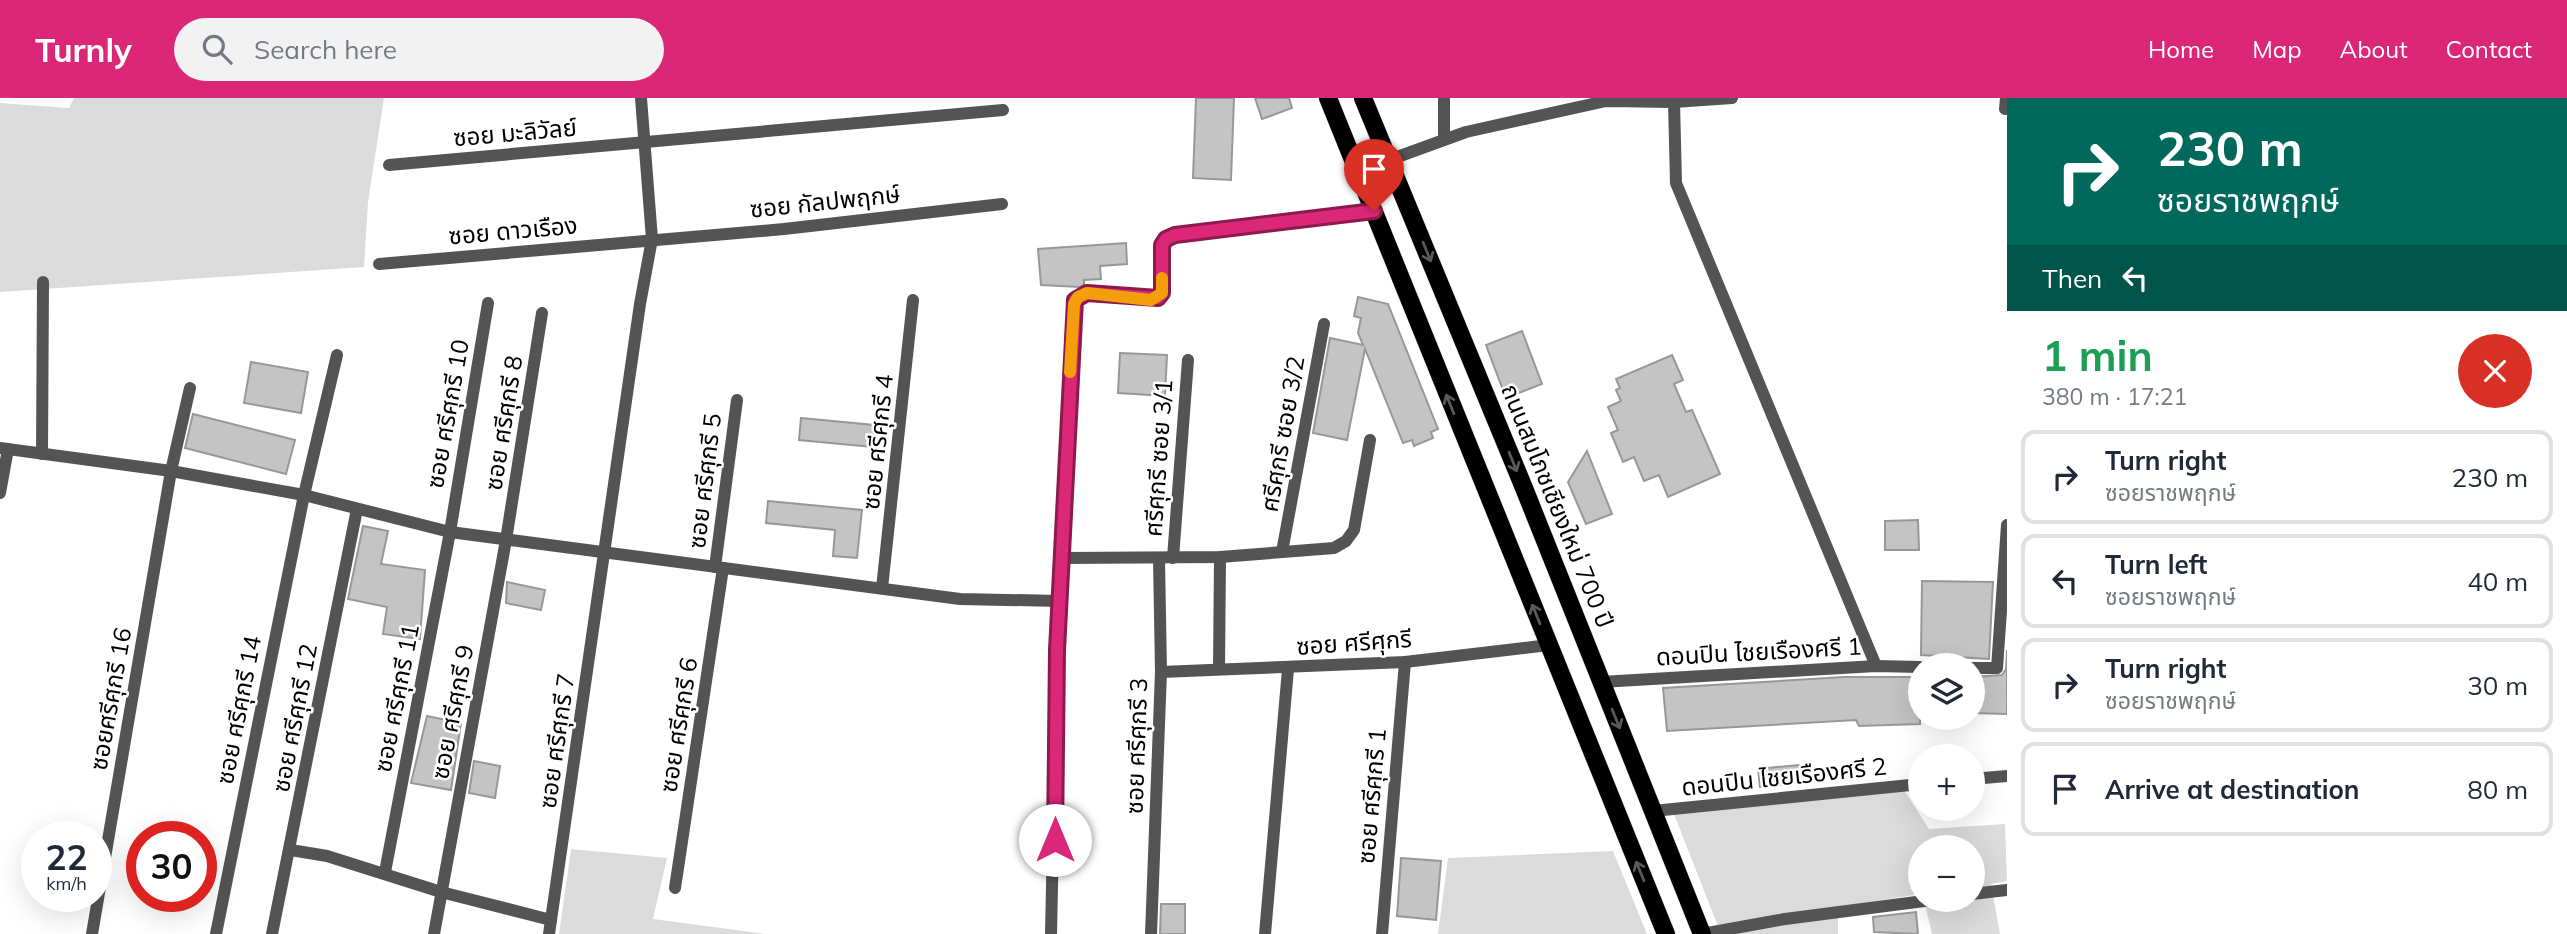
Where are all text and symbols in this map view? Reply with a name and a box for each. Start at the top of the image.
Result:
search box [174,18,664,81]
text: Turnly [35,29,132,70]
icon: search [198,30,236,68]
text: Search here [254,33,397,66]
text: Home [2148,34,2214,64]
text: Map [2252,34,2302,64]
text: About [2340,34,2408,64]
text: Contact [2446,34,2532,64]
street label: ซอย มะลิวัลย์ [452,112,578,152]
text: 230 m [2157,117,2303,178]
icon: right [2042,126,2133,217]
pin [1344,139,1404,211]
icon: arrive [1355,150,1393,188]
street label: ซอย กัลปพฤกษ์ [748,178,902,224]
text: ซอยราชพฤกษ์ [2157,180,2340,220]
street label: ซอย ดาวเรือง [447,209,579,251]
one-way arrow [1421,240,1434,262]
icon: left [2116,259,2154,297]
text: Then [2042,262,2102,295]
text: 1 min [2042,329,2153,382]
button: close [2458,334,2532,408]
street label: ซอย ศรีศุกรี 10 [419,337,476,491]
street label: ซอย ศรีศุกรี 8 [478,353,529,493]
street label: ศรีศุกรี ซอย 3/2 [1254,354,1311,514]
street label: ซอย ศรีศุกรี 4 [855,373,900,511]
street label: ศรีศุกรี ซอย 3/1 [1138,378,1179,538]
street label: ถนนสมโภชเชียงใหม่ 700 ปี [1495,379,1621,632]
text: 380 m · 17:21 [2042,382,2187,411]
one-way arrow [1443,393,1456,415]
street label: ซอย ศรีศุกรี 5 [681,411,728,550]
text: Turn right [2105,444,2226,477]
one-way arrow [1508,451,1521,472]
icon: right [2046,458,2084,496]
text: 230 m [2452,461,2528,494]
text: ซอยราชพฤกษ์ [2105,478,2236,507]
text: Turn left [2105,548,2207,581]
icon: left [2046,562,2084,600]
text: 40 m [2467,565,2528,598]
text: ซอยราชพฤกษ์ [2105,582,2236,611]
one-way arrow [1529,604,1542,626]
street label: ซอย ศรีศุกรี 11 [367,621,426,775]
street label: ซอย ศรีศุกรี [1295,623,1413,662]
street label: ซอยศรีศุกรี 16 [83,625,138,773]
street label: ดอนปิน ไชยเรืองศรี 1 [1655,631,1863,671]
street label: ซอย ศรีศุกรี 14 [209,633,268,787]
street label: ซอย ศรีศุกรี 12 [265,641,324,795]
street label: ซอย ศรีศุกรี 9 [424,642,481,782]
text: Turn right [2105,652,2226,685]
map controls [1908,653,1985,912]
button: layers [1908,653,1985,730]
street label: ซอย ศรีศุกรี 6 [653,655,704,795]
icon: right [2046,666,2084,704]
text: 30 m [2467,669,2528,702]
street label: ซอย ศรีศุกรี 7 [532,671,581,811]
street label: ซอย ศรีศุกรี 3 [1119,677,1154,815]
text: ซอยราชพฤกษ์ [2105,686,2236,715]
one-way arrow [1610,707,1623,729]
street label: ซอย ศรีศุกรี 1 [1350,727,1393,865]
button: + [1908,744,1985,821]
street label: ดอนปิน ไชยเรืองศรี 2 [1680,750,1888,802]
icon: arrive [2046,770,2084,808]
text: Arrive at destination [2105,773,2360,806]
text: 80 m [2467,773,2528,806]
position arrow [1018,803,1092,877]
speed limit sign: 30 [126,821,217,912]
text: 22 [45,835,88,879]
button: − [1908,835,1985,912]
one-way arrow [1633,860,1646,882]
text: km/h [46,872,87,895]

